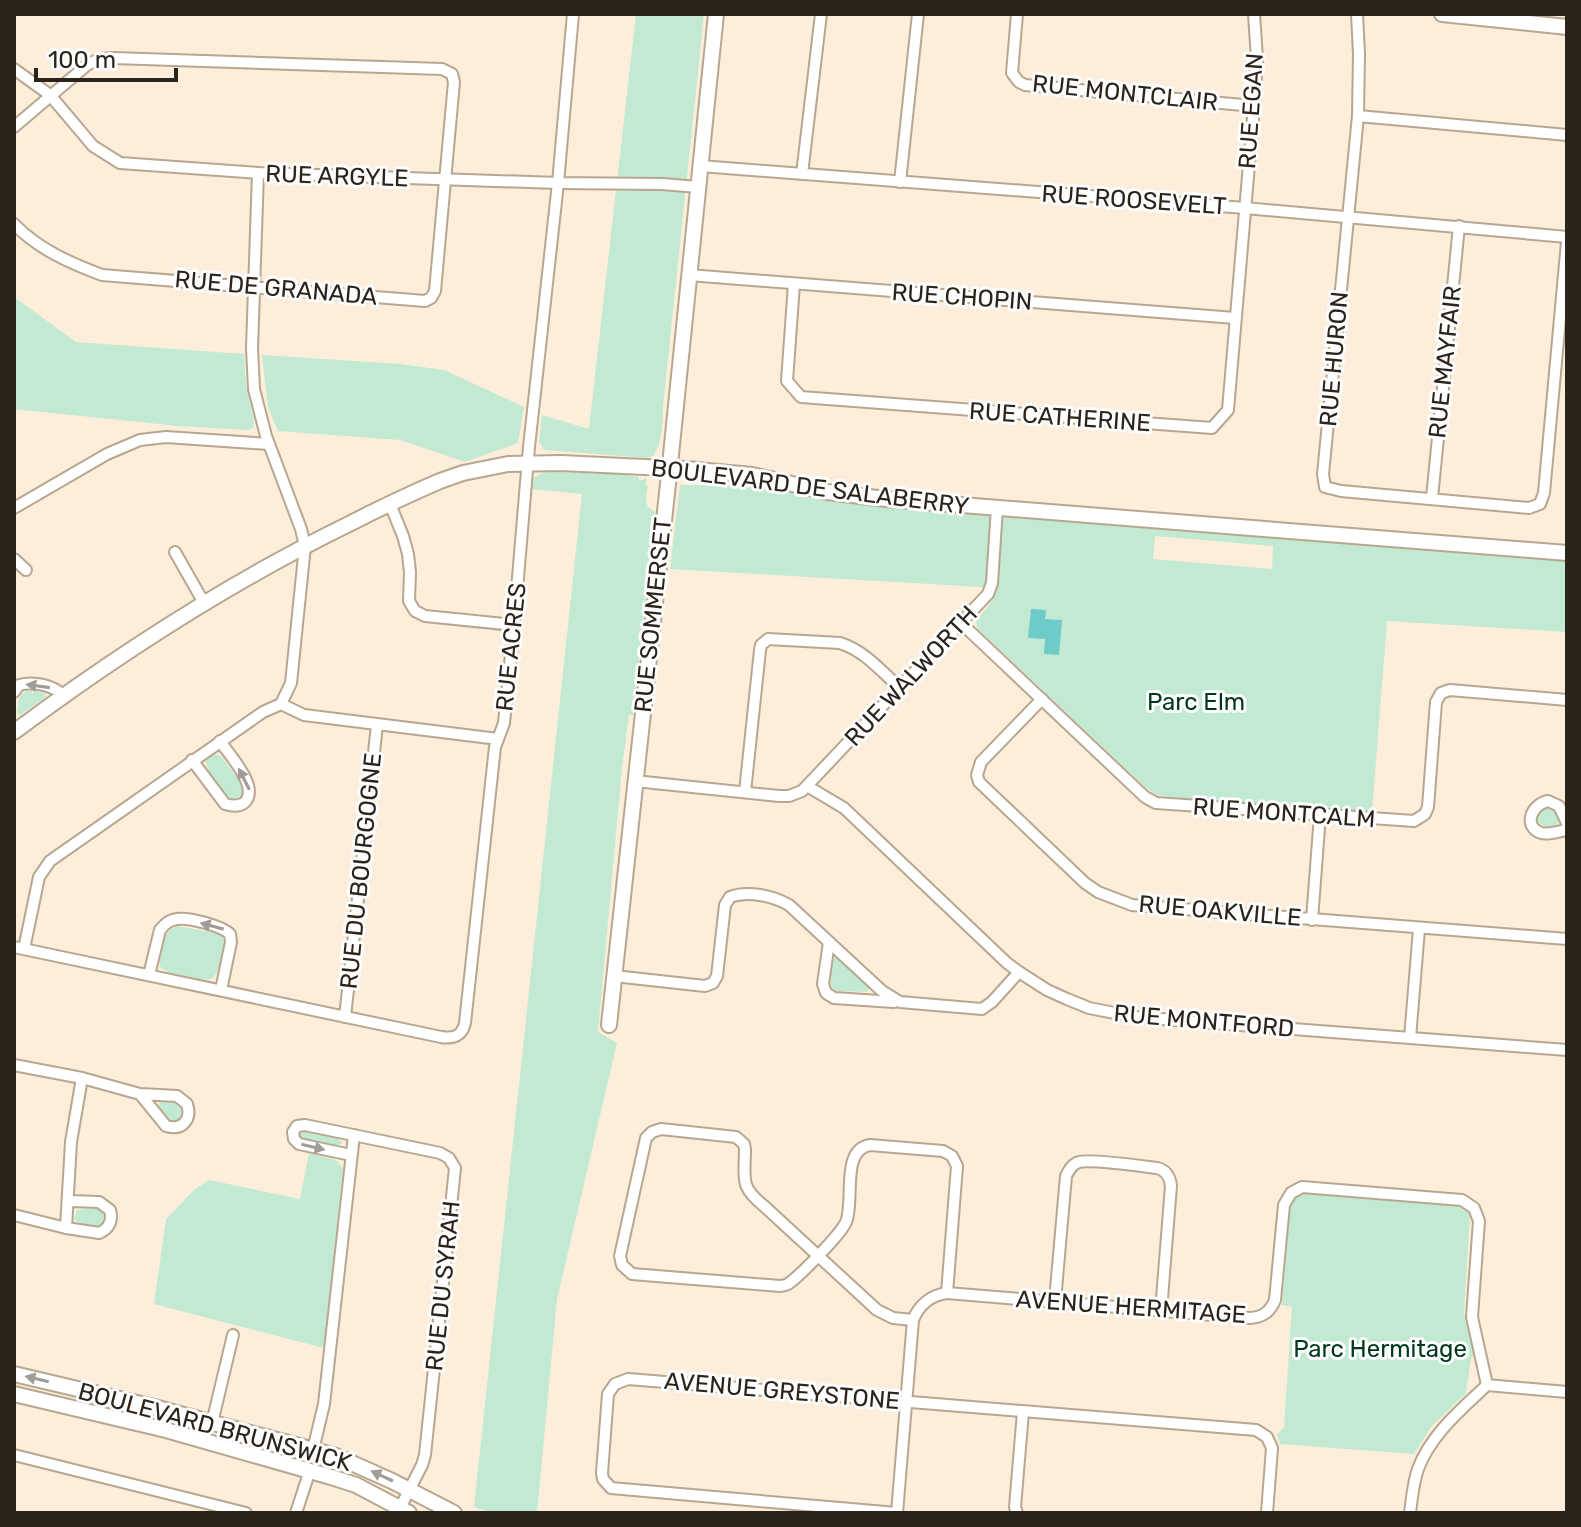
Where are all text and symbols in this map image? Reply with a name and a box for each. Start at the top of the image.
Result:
scale bar [36,32,176,82]
text: 100 m [48,46,116,74]
street label: RUE EGAN [1233,52,1269,170]
street label: RUE MONTCLAIR [1031,69,1219,117]
street label: RUE ARGYLE [265,160,409,192]
street label: RUE ROOSEVELT [1041,180,1227,220]
street label: RUE DE GRANADA [174,265,378,311]
street label: RUE CHOPIN [891,278,1033,316]
street label: RUE MAYFAIR [1423,284,1467,440]
street label: RUE HURON [1314,290,1354,428]
street label: RUE CATHERINE [968,397,1152,437]
street label: BOULEVARD DE SALABERRY [649,454,971,520]
street label: RUE SOMMERSET [629,516,677,714]
street label: RUE ACRES [490,581,532,713]
street label: RUE WALWORTH [839,600,983,752]
one-way arrow [26,679,51,692]
park label: Parc Elm [1147,688,1245,716]
street label: RUE DU BOURGOGNE [335,752,387,990]
one-way arrow [237,768,251,791]
street label: RUE MONTCALM [1192,793,1376,833]
street label: RUE OAKVILLE [1137,890,1303,932]
one-way arrow [199,919,224,931]
street label: RUE MONTFORD [1112,999,1296,1043]
one-way arrow [301,1141,326,1154]
street label: RUE DU SYRAH [420,1200,466,1372]
street label: AVENUE HERMITAGE [1015,1285,1247,1329]
park label: Parc Hermitage [1293,1335,1467,1363]
street label: AVENUE GREYSTONE [663,1367,901,1415]
one-way arrow [24,1372,49,1385]
street label: BOULEVARD BRUNSWICK [75,1377,355,1477]
one-way arrow [371,1469,394,1483]

